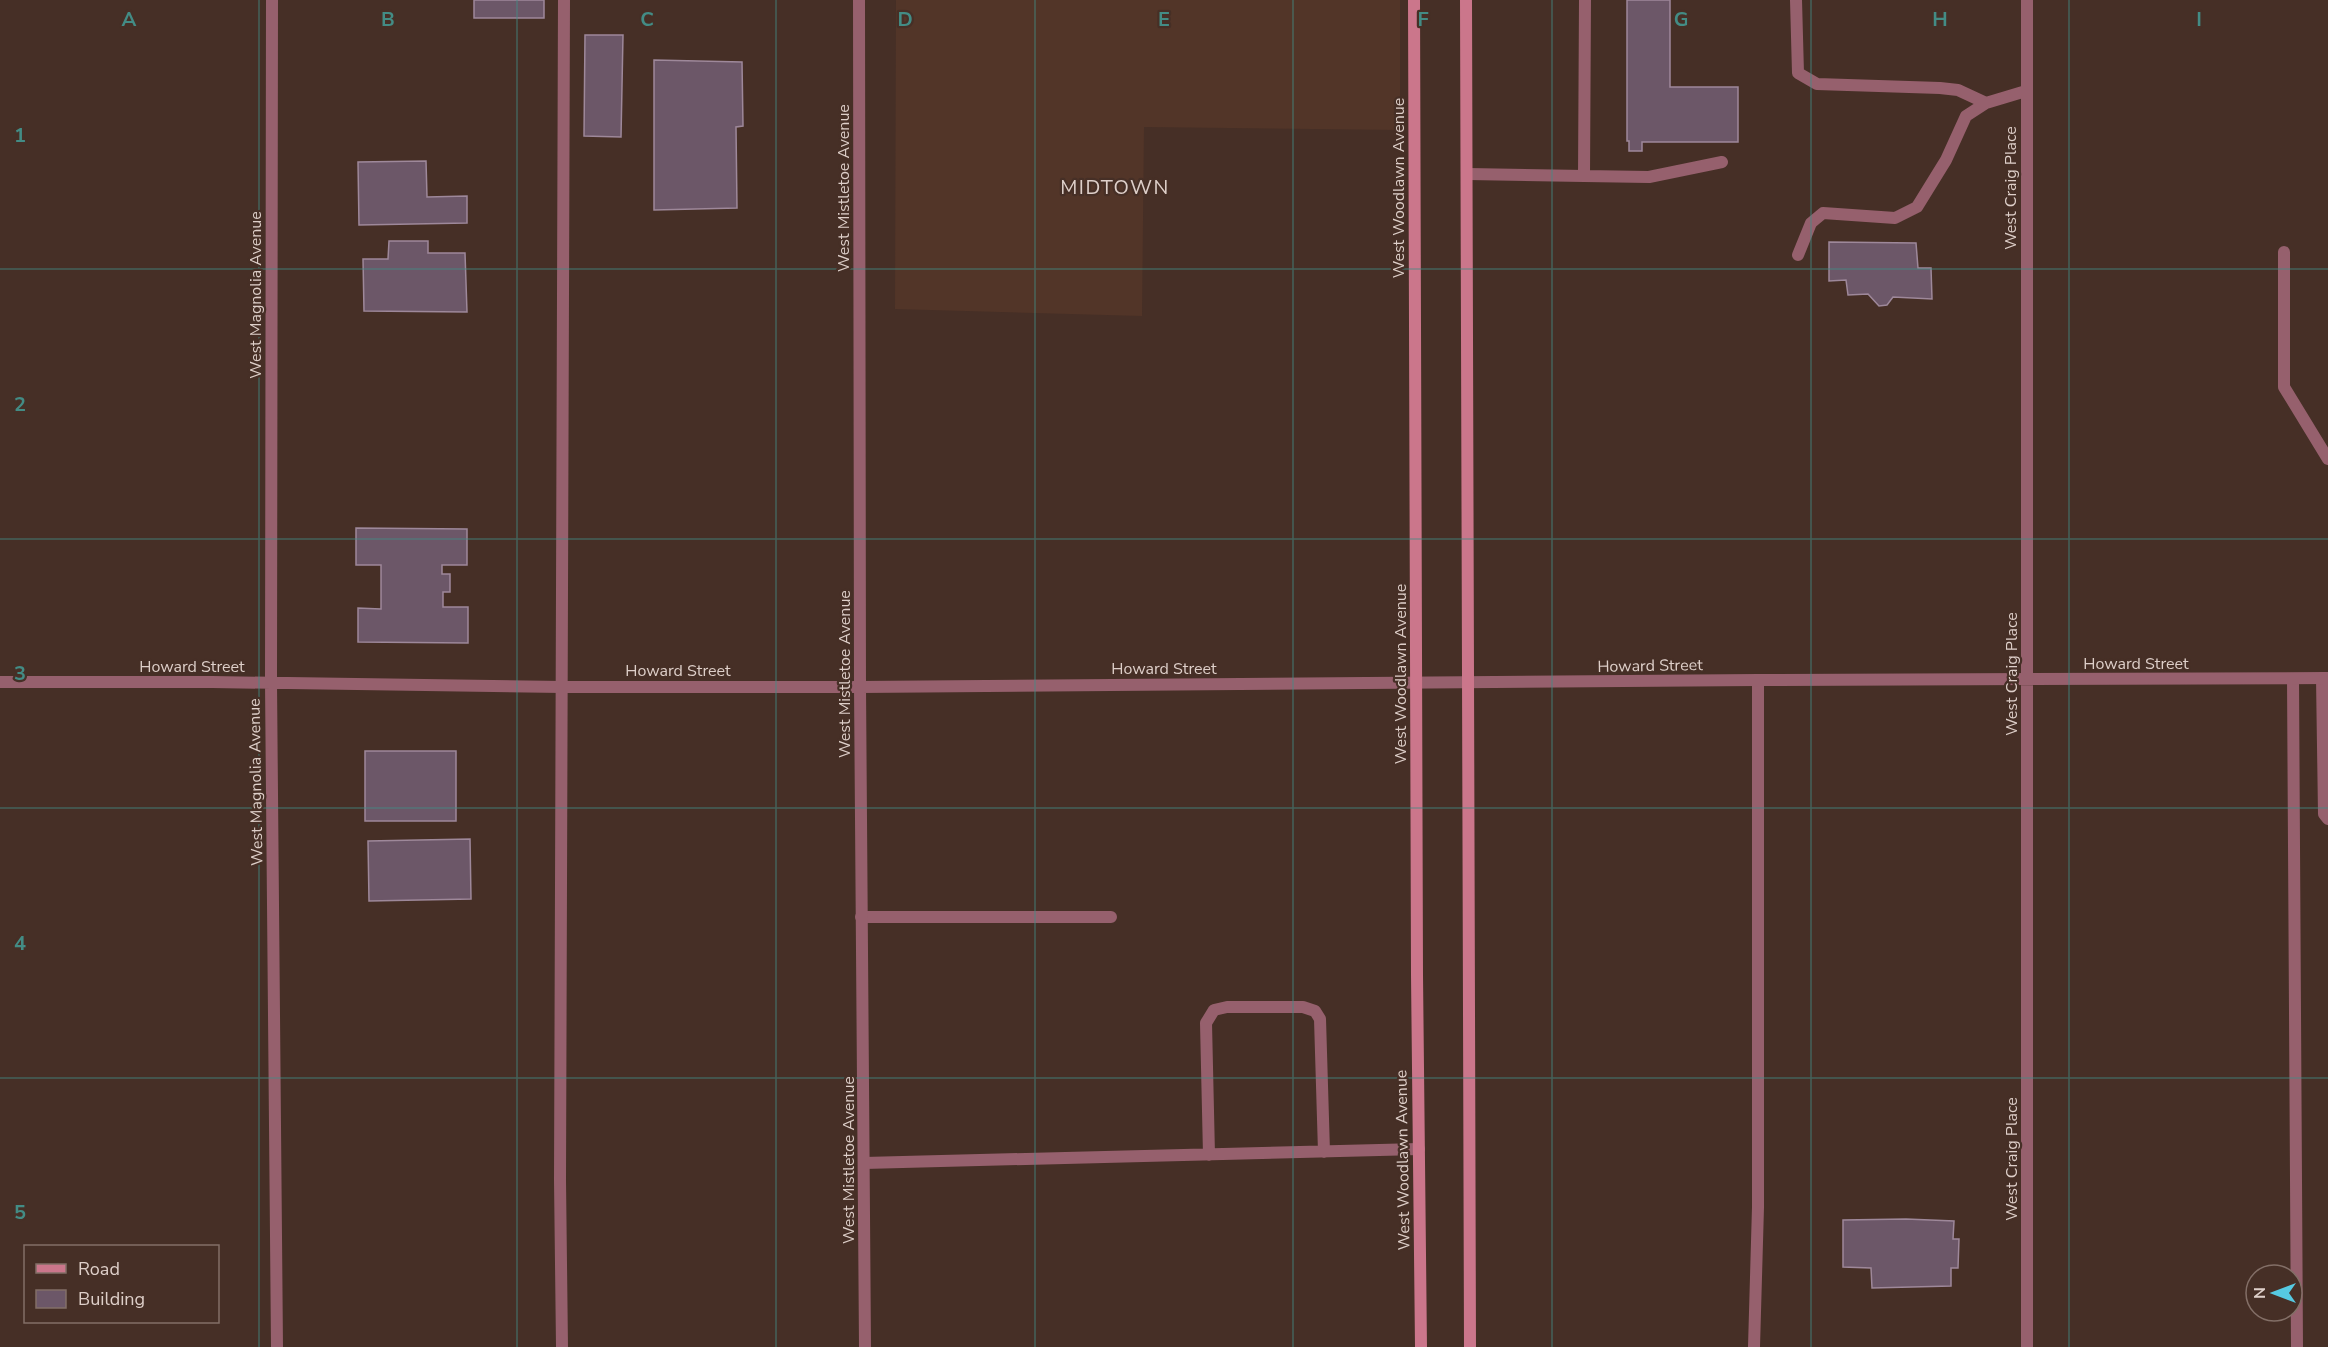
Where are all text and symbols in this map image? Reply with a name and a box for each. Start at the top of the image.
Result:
text: A [122,6,137,33]
text: B [381,6,395,33]
text: C [640,6,654,33]
text: D [897,6,913,33]
text: E [1158,6,1170,33]
text: F [1417,6,1429,33]
text: G [1674,6,1688,33]
text: H [1932,6,1948,33]
text: I [2196,6,2202,33]
street label: West Woodlawn Avenue [1388,98,1410,278]
street label: West Mistletoe Avenue [833,104,855,272]
text: 1 [14,122,26,149]
street label: West Craig Place [2000,126,2022,250]
district label: MIDTOWN [1060,174,1170,201]
street label: West Magnolia Avenue [245,211,267,379]
text: 2 [14,391,26,418]
street label: West Woodlawn Avenue [1390,584,1412,764]
street label: West Mistletoe Avenue [834,590,856,758]
street label: West Craig Place [2001,612,2023,736]
street label: Howard Street [2083,653,2189,675]
street label: Howard Street [1597,654,1703,678]
street label: Howard Street [139,656,245,678]
street label: Howard Street [1111,658,1217,680]
text: 3 [14,660,26,687]
street label: Howard Street [625,660,731,682]
street label: West Magnolia Avenue [244,698,268,866]
text: 4 [14,930,26,957]
street label: West Woodlawn Avenue [1390,1070,1416,1250]
street label: West Mistletoe Avenue [838,1076,860,1244]
street label: West Craig Place [2001,1097,2023,1221]
text: 5 [14,1199,26,1226]
legend [24,1245,219,1323]
text: Road [78,1257,120,1281]
north arrow [2244,1263,2304,1323]
text: Building [78,1287,145,1311]
text: N [2249,1287,2271,1299]

